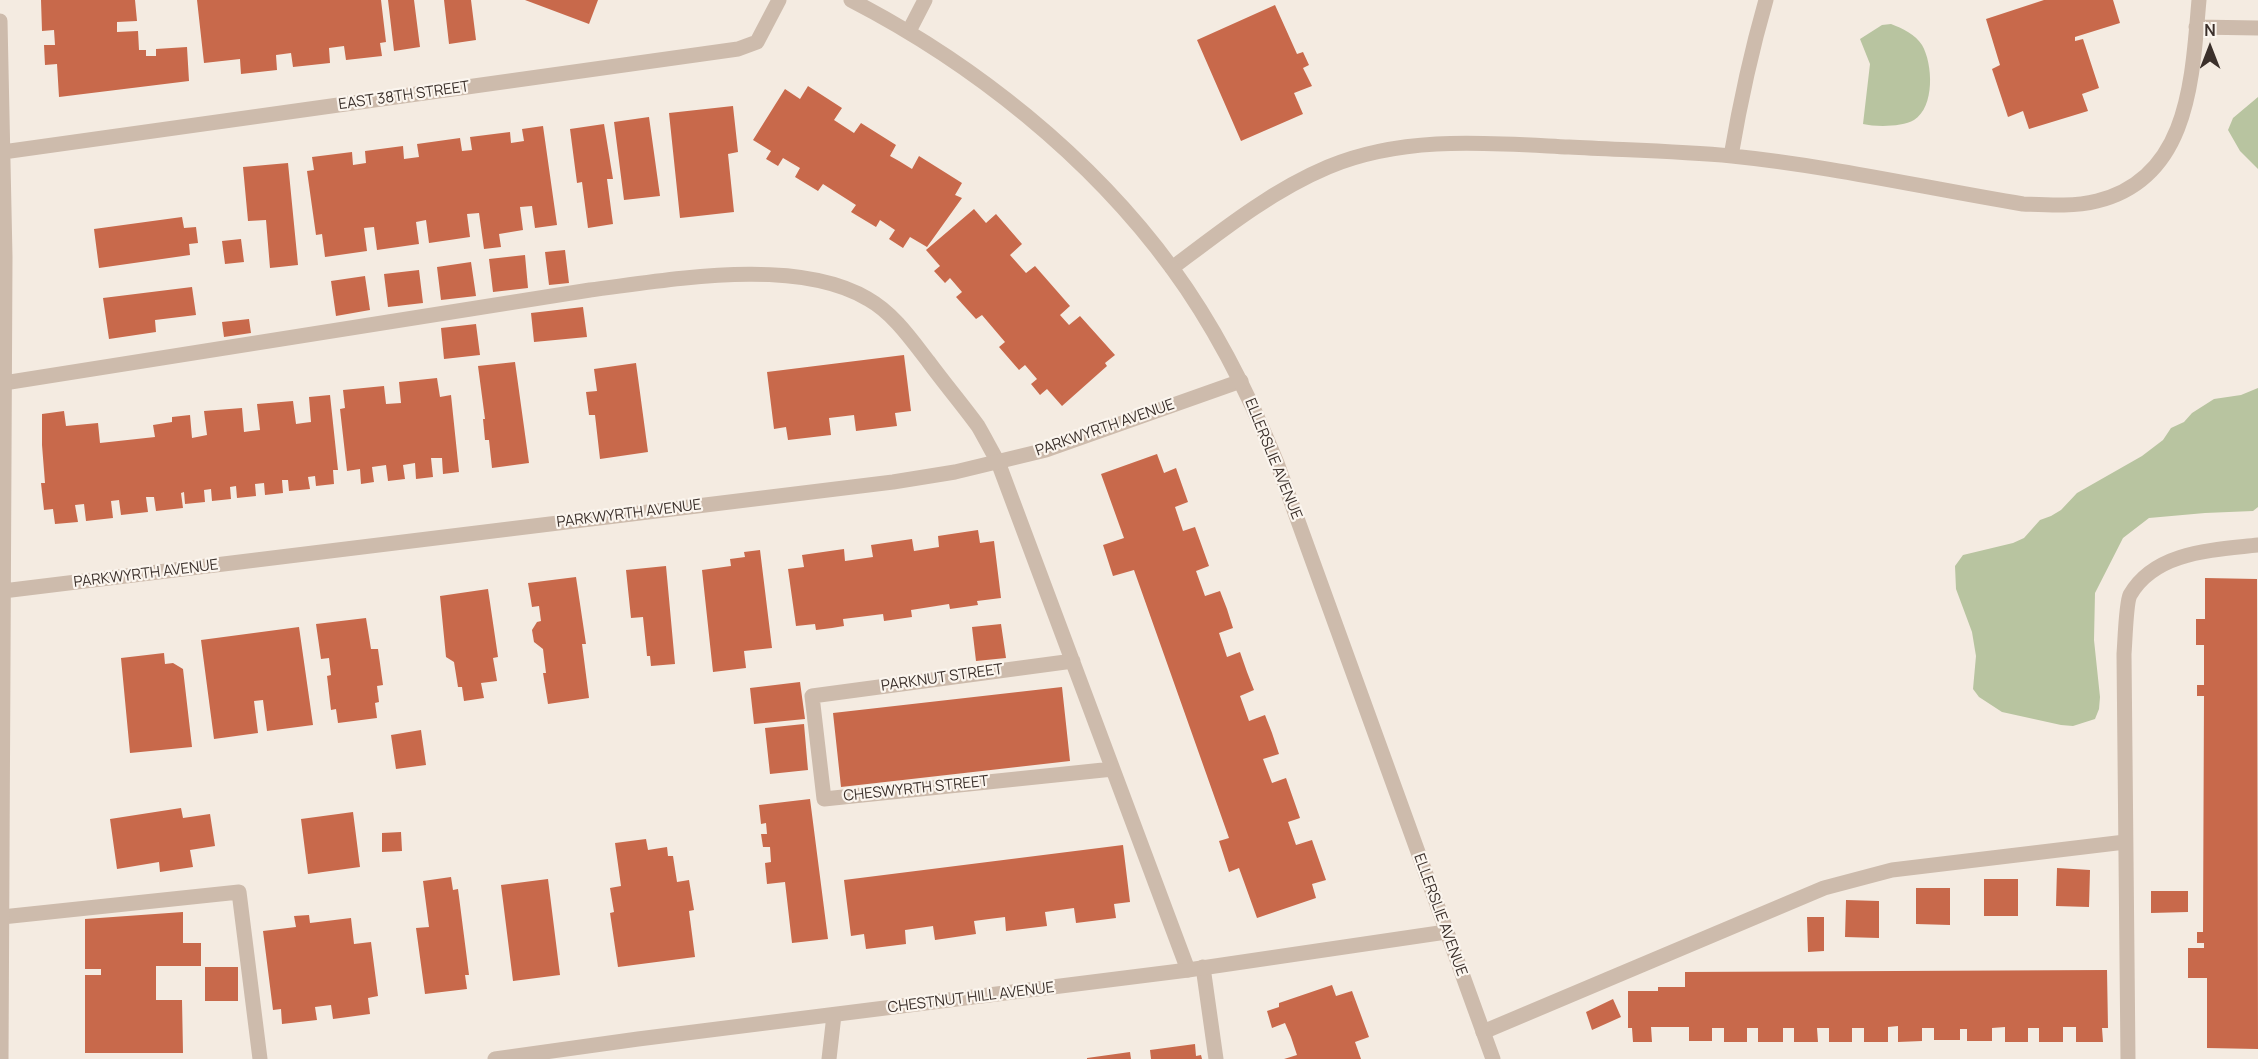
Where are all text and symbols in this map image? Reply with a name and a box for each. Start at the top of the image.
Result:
north arrow [2180,18,2240,78]
text: N [2204,19,2216,41]
street label: EAST 38TH STREET [337,78,471,114]
street label: PARKWYRTH AVENUE [1033,396,1177,460]
street label: ELLERSLIE AVENUE [1240,396,1306,522]
street label: PARKWYRTH AVENUE [556,496,702,532]
street label: PARKWYRTH AVENUE [73,556,219,592]
street label: PARKNUT STREET [880,661,1004,695]
street label: CHESWYRTH STREET [843,772,989,806]
street label: ELLERSLIE AVENUE [1409,851,1471,979]
street label: CHESTNUT HILL AVENUE [887,979,1055,1017]

